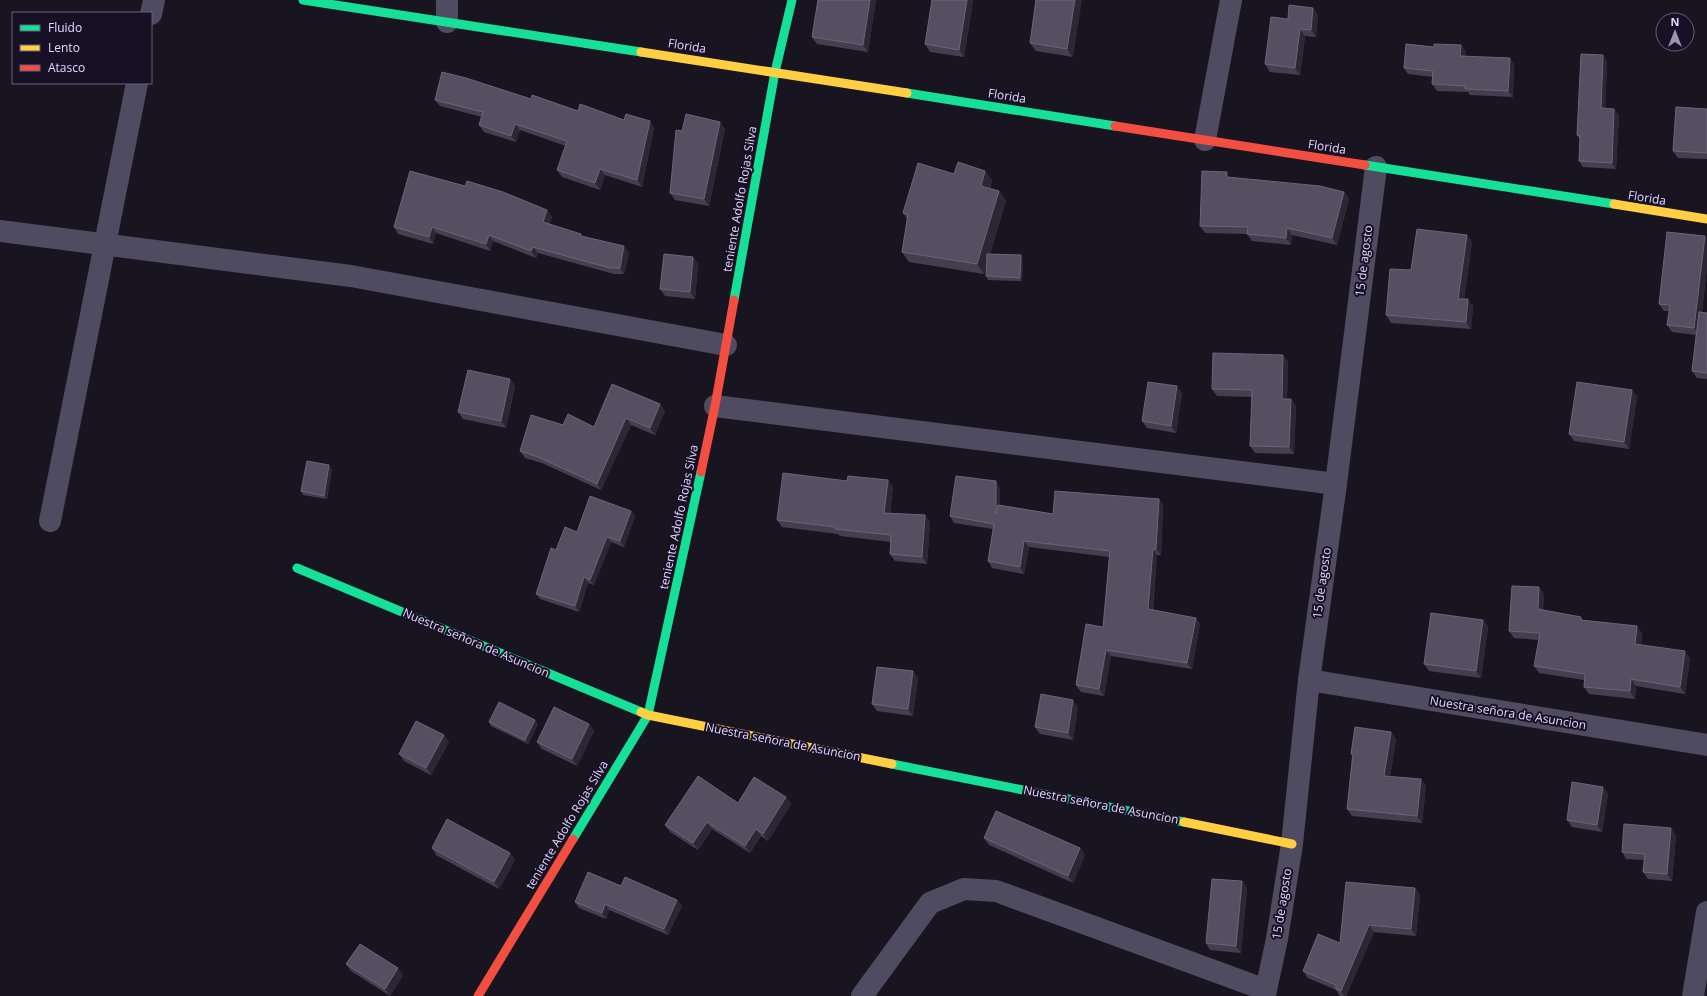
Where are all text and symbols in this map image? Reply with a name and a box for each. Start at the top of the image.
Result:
legend [12,12,152,84]
north arrow [1655,12,1695,52]
text: N [1671,14,1679,29]
text: Fluido [48,19,82,36]
street label: Florida [667,34,707,57]
text: Lento [48,39,80,56]
text: Atasco [48,59,85,76]
street label: Florida [987,84,1027,107]
street label: teniente Adolfo Rojas Silva [718,125,761,273]
street label: Florida [1307,135,1347,158]
street label: Florida [1627,186,1667,209]
street label: 15 de agosto [1351,224,1376,298]
street label: teniente Adolfo Rojas Silva [655,443,702,591]
street label: 15 de agosto [1308,546,1335,620]
street label: Nuestra señora de Asuncion [400,604,552,681]
street label: Nuestra señora de Asuncion [1429,692,1587,733]
street label: Nuestra señora de Asuncion [704,718,862,765]
street label: teniente Adolfo Rojas Silva [521,757,612,892]
street label: Nuestra señora de Asuncion [1022,781,1180,828]
street label: 15 de agosto [1268,867,1296,941]

